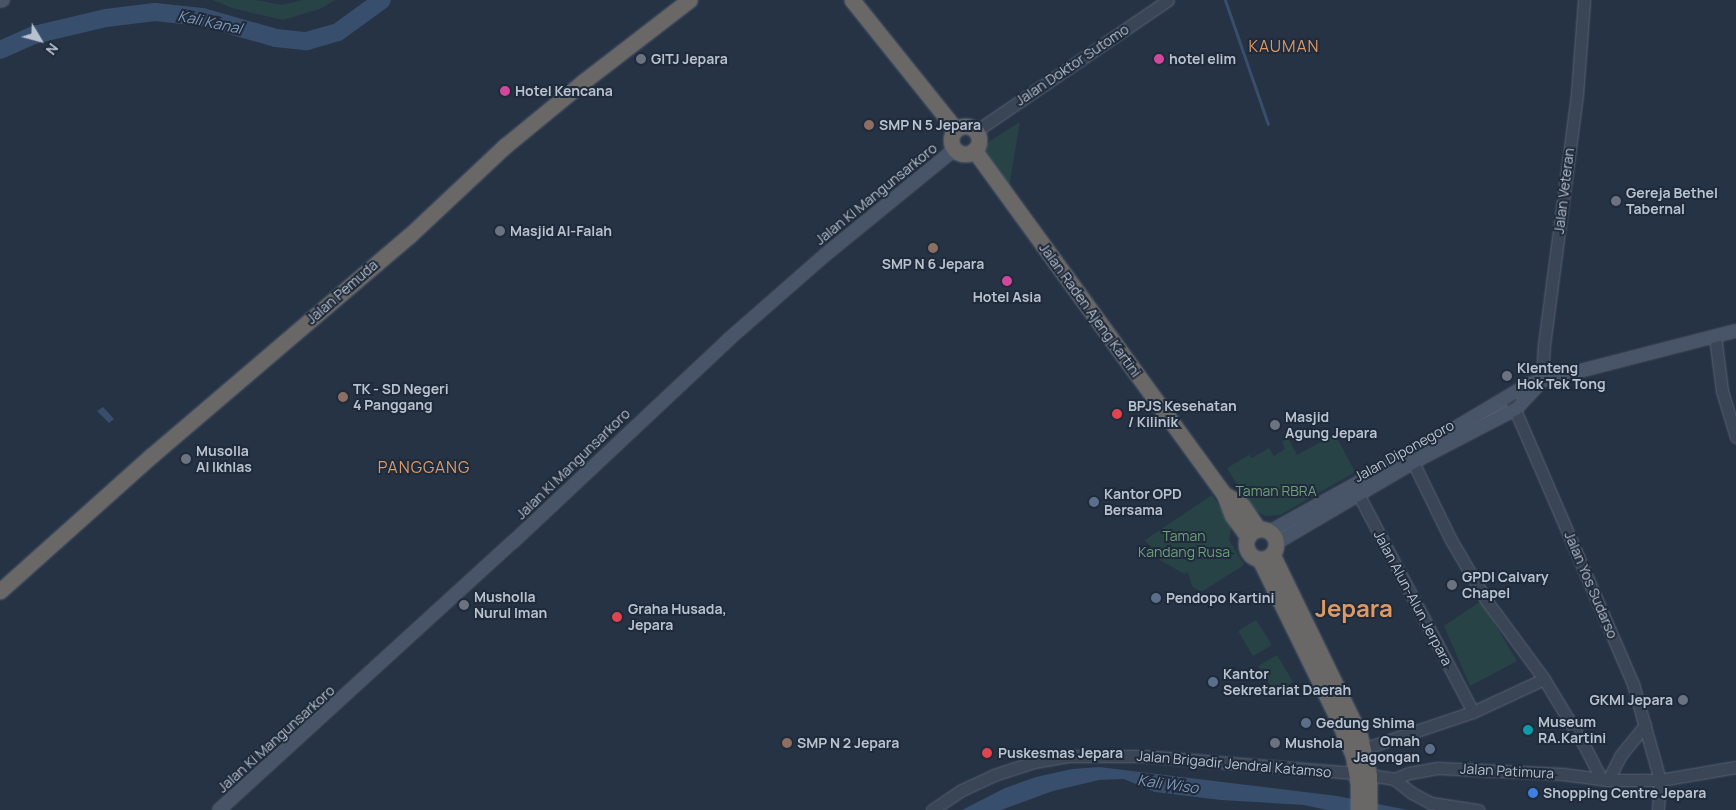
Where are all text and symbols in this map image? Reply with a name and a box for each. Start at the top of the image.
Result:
water label: Kali Kanal [176,6,244,38]
north arrow [15,15,65,65]
street label: Jalan Doktor Sutomo [1012,21,1132,109]
district label: KAUMAN [1248,36,1320,56]
text: N [42,40,63,59]
place label: GITJ Jepara [651,51,728,67]
place label: hotel elim [1169,51,1236,67]
marker: GITJ Jepara [635,53,647,65]
marker: hotel elim [1153,53,1165,65]
place label: Hotel Kencana [515,83,613,99]
marker: Hotel Kencana [499,85,511,97]
place label: SMP N 5 Jepara [879,117,981,133]
marker: SMP N 5 Jepara [863,119,875,131]
street label: Jalan Ki Mangunsarkoro [812,140,940,248]
street label: Jalan Veteran [1550,147,1578,235]
place label: Gereja Bethel Tabernal [1626,185,1718,218]
marker: Gereja Bethel Tabernal [1610,195,1622,207]
place label: Masjid Al-Falah [510,223,612,239]
marker: Masjid Al-Falah [494,225,506,237]
street label: Jalan Raden Ajeng Kartini [1036,240,1144,380]
marker: SMP N 6 Jepara [927,242,939,254]
street label: Jalan Pemuda [303,256,381,328]
place label: SMP N 6 Jepara [882,256,984,272]
marker: Hotel Asia [1001,275,1013,287]
place label: Hotel Asia [973,289,1041,305]
place label: Klenteng Hok Tek Tong [1517,360,1606,392]
marker: Klenteng Hok Tek Tong [1501,370,1513,382]
place label: TK - SD Negeri 4 Panggang [353,381,449,414]
marker: TK - SD Negeri 4 Panggang [337,391,349,403]
place label: BPJS Kesehatan / Kilinik [1128,398,1237,431]
street label: Jalan Ki Mangunsarkoro [512,405,634,523]
marker: BPJS Kesehatan / Kilinik [1110,407,1124,421]
place label: Masjid Agung Jepara [1285,409,1377,442]
street label: Jalan Diponegoro [1351,417,1457,485]
marker: Masjid Agung Jepara [1269,419,1281,431]
place label: Musolla Al Ikhlas [196,443,252,476]
marker: Musolla Al Ikhlas [180,453,192,465]
district label: PANGGANG [377,457,471,477]
park label: Taman RBRA [1235,483,1317,499]
place label: Kantor OPD Bersama [1104,486,1182,518]
marker: Kantor OPD Bersama [1088,496,1100,508]
park label: Taman Kandang Rusa [1138,528,1230,560]
street label: Jalan Alun-Alun Jerpara [1370,528,1456,668]
street label: Jalan Yos Sudarso [1561,529,1621,641]
place label: GPDI Calvary Chapel [1462,569,1549,602]
marker: GPDI Calvary Chapel [1446,579,1458,591]
place label: Musholla Nurul Iman [474,589,547,622]
place label: Pendopo Kartini [1166,590,1274,606]
marker: Pendopo Kartini [1150,592,1162,604]
district label: Jepara [1315,594,1393,622]
marker: Musholla Nurul Iman [458,599,470,611]
place label: Graha Husada, Jepara [628,601,727,634]
marker: Graha Husada, Jepara [610,610,624,624]
place label: Kantor Sekretariat Daerah [1223,666,1351,699]
marker: Kantor Sekretariat Daerah [1207,676,1219,688]
street label: Jalan Ki Mangunsarkoro [214,682,338,796]
place label: GKMI Jepara [1590,692,1673,708]
marker: GKMI Jepara [1677,694,1689,706]
place label: Museum RA.Kartini [1538,714,1606,746]
place label: Gedung Shima [1316,715,1415,731]
marker: Gedung Shima [1300,717,1312,729]
marker: Museum RA.Kartini [1522,724,1534,736]
place label: Omah Jagongan [1353,733,1420,766]
place label: SMP N 2 Jepara [797,735,899,751]
place label: Mushola [1285,735,1343,751]
marker: SMP N 2 Jepara [781,737,793,749]
marker: Mushola [1269,737,1281,749]
marker: Omah Jagongan [1424,743,1436,755]
place label: Puskesmas Jepara [998,745,1123,761]
marker: Puskesmas Jepara [980,746,994,760]
street label: Jalan Brigadir Jendral Katamso [1136,747,1332,781]
street label: Jalan Patimura [1460,760,1554,782]
water label: Kali Wiso [1136,771,1200,797]
place label: Shopping Centre Jepara [1543,785,1706,801]
marker: Shopping Centre Jepara [1527,787,1539,799]

